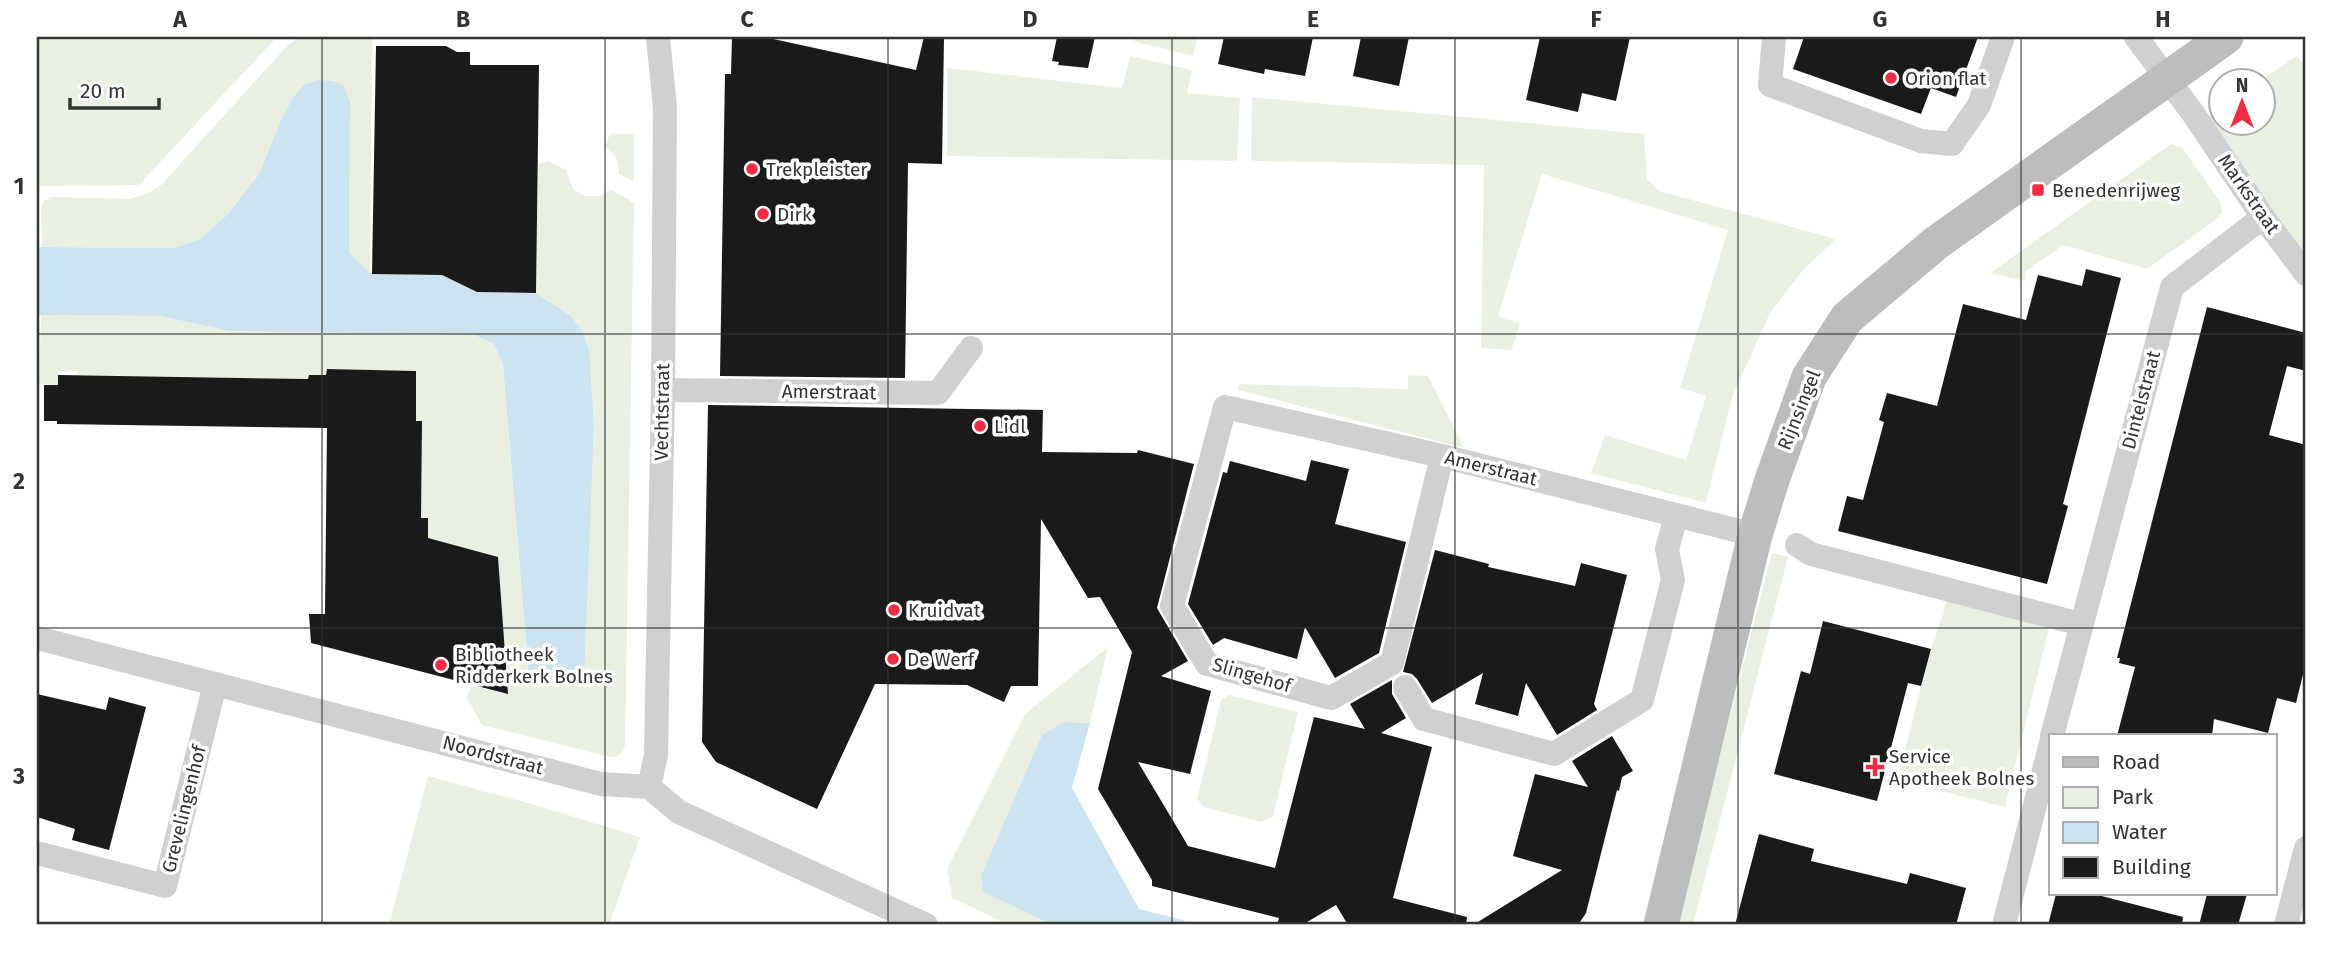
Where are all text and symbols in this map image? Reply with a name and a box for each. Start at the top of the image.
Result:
text: A [172,5,187,33]
text: B [456,5,470,33]
text: C [740,5,754,33]
text: D [1023,5,1038,33]
text: E [1307,5,1319,33]
text: F [1590,5,1602,33]
text: G [1873,5,1887,33]
text: H [2155,5,2171,33]
scale bar [70,66,159,110]
north arrow [2206,66,2276,136]
place label: Orion flat [1905,67,1987,90]
marker: Orion flat [1883,70,1899,86]
text: N [2236,74,2248,97]
text: 20 m [80,78,126,104]
street label: Markstraat [2213,150,2285,238]
place label: Trekpleister [766,158,868,181]
marker: Trekpleister [744,161,760,177]
text: 1 [14,172,24,200]
place label: Benedenrijweg [2052,179,2180,202]
marker: Benedenrijweg [2030,182,2046,198]
place label: Dirk [777,203,812,226]
marker: Dirk [755,206,771,222]
street label: Dintelstraat [2117,348,2165,452]
street label: Vechtstraat [650,363,674,461]
street label: Rijnsingel [1773,366,1826,453]
street label: Amerstraat [782,380,877,404]
place label: Lidl [994,415,1026,438]
marker: Lidl [972,418,988,434]
street label: Amerstraat [1442,445,1540,491]
text: 2 [13,467,25,495]
place label: Kruidvat [908,599,981,622]
marker: Kruidvat [886,602,902,618]
place label: Bibliotheek Ridderkerk Bolnes [455,643,613,688]
place label: De Werf [907,648,976,671]
marker: De Werf [885,651,901,667]
street label: Slingehof [1210,653,1296,698]
marker: Bibliotheek Ridderkerk Bolnes [433,657,449,673]
street label: Noordstraat [440,731,546,779]
legend [2049,734,2276,895]
street label: Grevelingenhof [157,741,211,875]
place label: Service Apotheek Bolnes [1889,745,2034,790]
text: Road [2112,749,2160,775]
marker: Service Apotheek Bolnes [1867,759,1883,775]
text: 3 [12,762,25,790]
text: Park [2112,784,2154,810]
text: Water [2112,819,2167,845]
text: Building [2112,854,2191,880]

